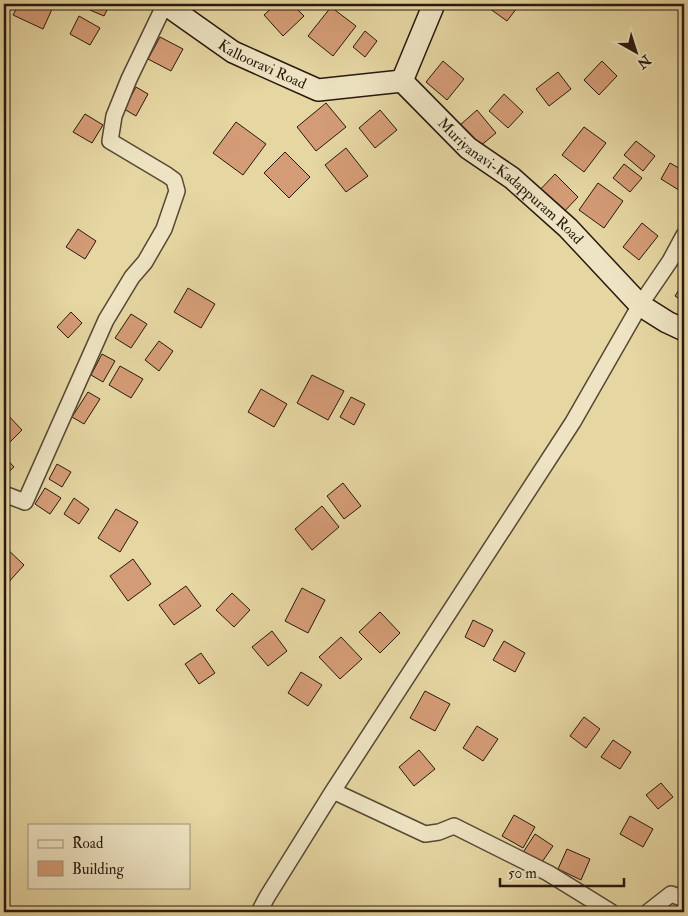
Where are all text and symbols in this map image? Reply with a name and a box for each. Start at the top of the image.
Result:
north arrow [610,28,660,78]
street label: Kallooravi Road [214,35,310,94]
text: N [633,51,655,73]
street label: Muriyanavi-Kadappuram Road [433,114,588,249]
legend [28,824,190,888]
text: Road [72,834,104,853]
scale bar [500,856,624,888]
text: Building [72,860,124,879]
text: 50 m [508,864,537,883]

